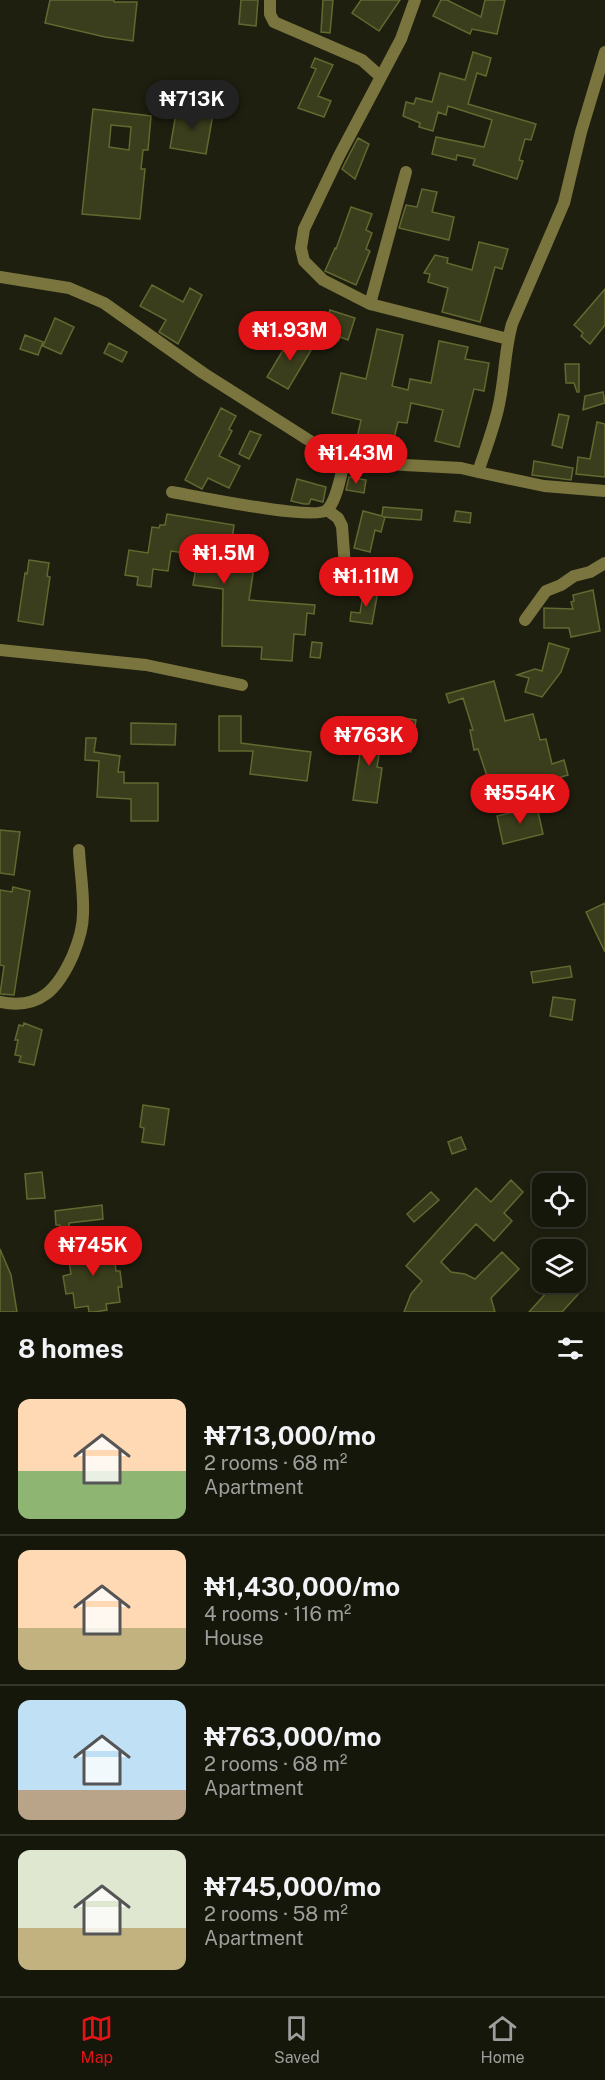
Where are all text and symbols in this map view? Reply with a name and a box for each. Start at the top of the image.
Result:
pin: ₦713K [150,80,234,131]
text: ₦713K [159,87,225,111]
pin: ₦1.93M [241,311,339,362]
text: ₦1.93M [252,318,328,342]
pin: ₦1.43M [307,434,405,485]
text: ₦1.43M [318,441,394,465]
pin: ₦1.5M [182,534,266,585]
text: ₦1.5M [193,541,255,565]
pin: ₦1.11M [317,557,415,608]
text: ₦1.11M [333,564,399,588]
pin: ₦763K [327,716,411,767]
text: ₦763K [334,723,404,747]
pin: ₦554K [478,774,562,825]
text: ₦554K [484,781,556,805]
map controls [532,1173,586,1293]
button: locate [532,1173,586,1227]
pin: ₦745K [51,1226,135,1277]
text: ₦745K [58,1233,128,1257]
button: layers [532,1239,586,1293]
icon: filters [554,1332,587,1365]
text: 8 homes [18,1333,124,1364]
text: ₦713,000/mo [204,1420,376,1451]
icon: home [66,1423,138,1495]
text: 2 rooms · 68 m² [204,1451,347,1475]
text: Apartment [204,1475,304,1499]
text: ₦1,430,000/mo [204,1571,400,1602]
icon: home [66,1574,138,1646]
text: 4 rooms · 116 m² [204,1602,351,1626]
text: House [204,1626,264,1650]
text: ₦763,000/mo [204,1721,381,1752]
icon: home [66,1724,138,1796]
text: 2 rooms · 68 m² [204,1752,347,1776]
text: Apartment [204,1776,304,1800]
text: ₦745,000/mo [204,1871,381,1902]
icon: home [66,1874,138,1946]
text: 2 rooms · 58 m² [204,1902,348,1926]
text: Apartment [204,1926,304,1950]
tab: Map [80,2012,113,2067]
tab: Saved [274,2012,320,2067]
tab: Home [481,2012,525,2067]

